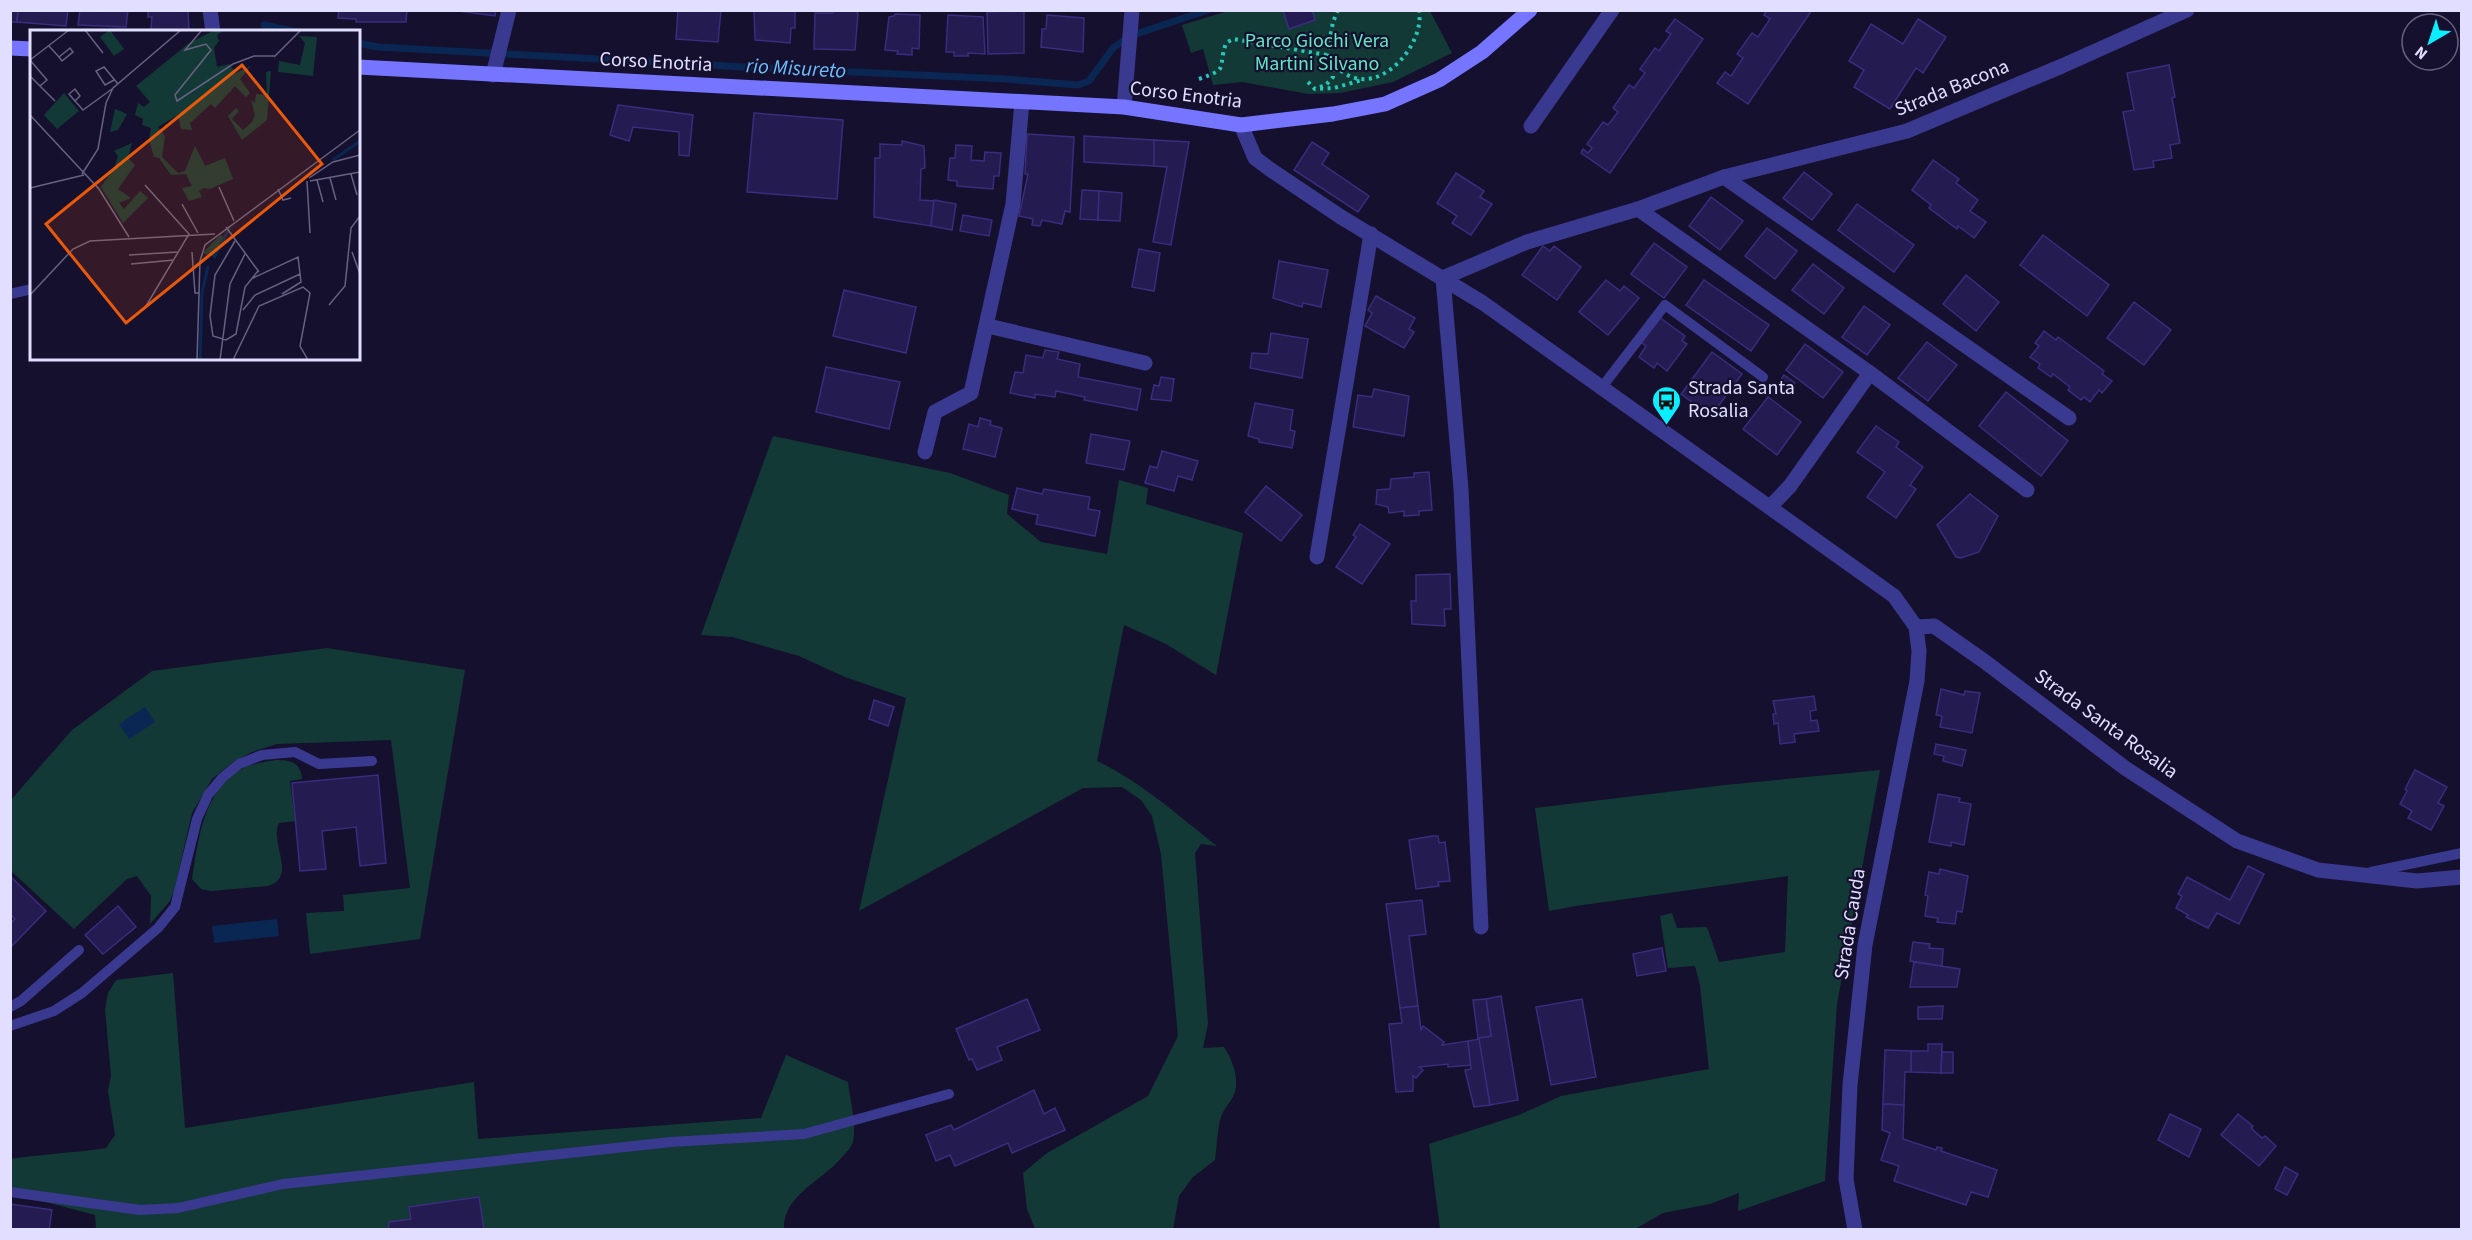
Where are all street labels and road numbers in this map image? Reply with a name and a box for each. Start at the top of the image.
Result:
street label: Corso Enotria [599,45,713,79]
street label: Strada Bacona [1891,52,2013,124]
street label: Corso Enotria [1128,74,1244,116]
street label: Strada Santa Rosalia [2028,662,2184,786]
street label: Strada Cauda [1827,866,1873,982]

